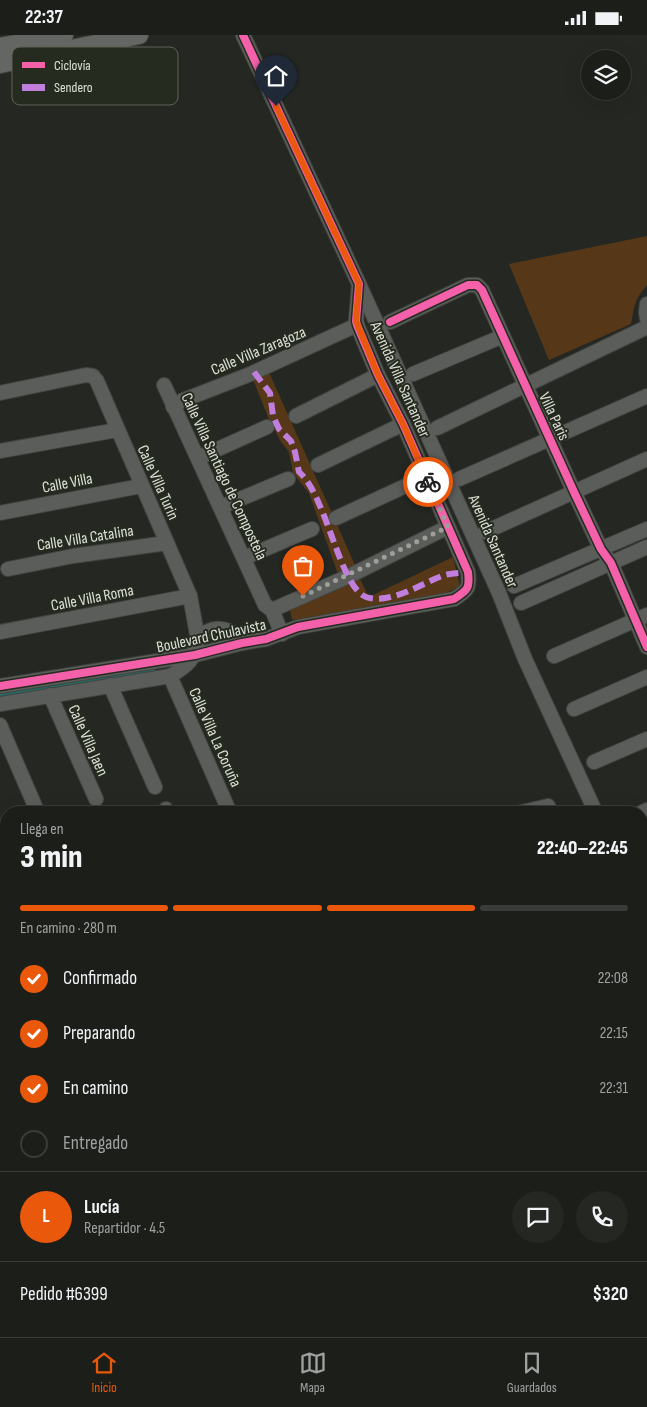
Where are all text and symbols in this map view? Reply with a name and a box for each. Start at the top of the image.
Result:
text: 22:37 [25,6,63,29]
legend [12,47,178,105]
map controls [581,50,631,100]
button: layers [581,50,631,100]
pin [255,55,297,106]
text: Ciclovía [54,57,91,74]
icon: home [262,62,290,90]
text: Sendero [54,79,93,96]
street label: Avenida Villa Santander [365,318,434,441]
street label: Calle Villa Zaragoza [208,323,309,380]
street label: Calle Villa Santiago de Compostela [176,390,271,563]
street label: Villa Paris [534,390,573,444]
street label: Calle Villa Turin [133,442,183,523]
courier [403,457,453,507]
icon: bike [414,468,442,496]
street label: Calle Villa [41,469,94,498]
street label: Avenida Santander [463,491,522,591]
street label: Calle Villa Catalina [36,521,135,555]
pin [282,545,324,596]
icon: bag [289,552,317,580]
street label: Calle Villa Roma [49,581,135,616]
street label: Boulevard Chulavista [155,616,268,657]
street label: Calle Villa La Coruña [184,685,245,790]
street label: Calle Villa Jaen [63,702,112,779]
text: Llega en [20,820,64,839]
text: 22:40–22:45 [537,837,628,860]
text: 3 min [20,838,82,877]
text: En camino · 280 m [20,919,117,938]
icon: check [20,965,48,993]
text: Confirmado [63,967,137,990]
text: 22:08 [598,969,628,988]
icon: check [20,1020,48,1048]
text: Preparando [63,1022,135,1045]
text: 22:15 [600,1024,628,1043]
icon: check [20,1075,48,1103]
text: En camino [63,1077,128,1100]
text: 22:31 [599,1079,628,1098]
text: Entregado [63,1132,128,1155]
button: chat [512,1191,564,1243]
button: phone [576,1191,628,1243]
text: Lucía [84,1196,119,1219]
text: L [42,1205,50,1228]
text: Repartidor · 4.5 [84,1219,165,1238]
text: Pedido #6399 [20,1283,108,1306]
text: $320 [592,1283,628,1306]
tab: Inicio [90,1349,118,1396]
tab: Mapa [299,1349,327,1396]
tab: Guardados [507,1349,557,1396]

